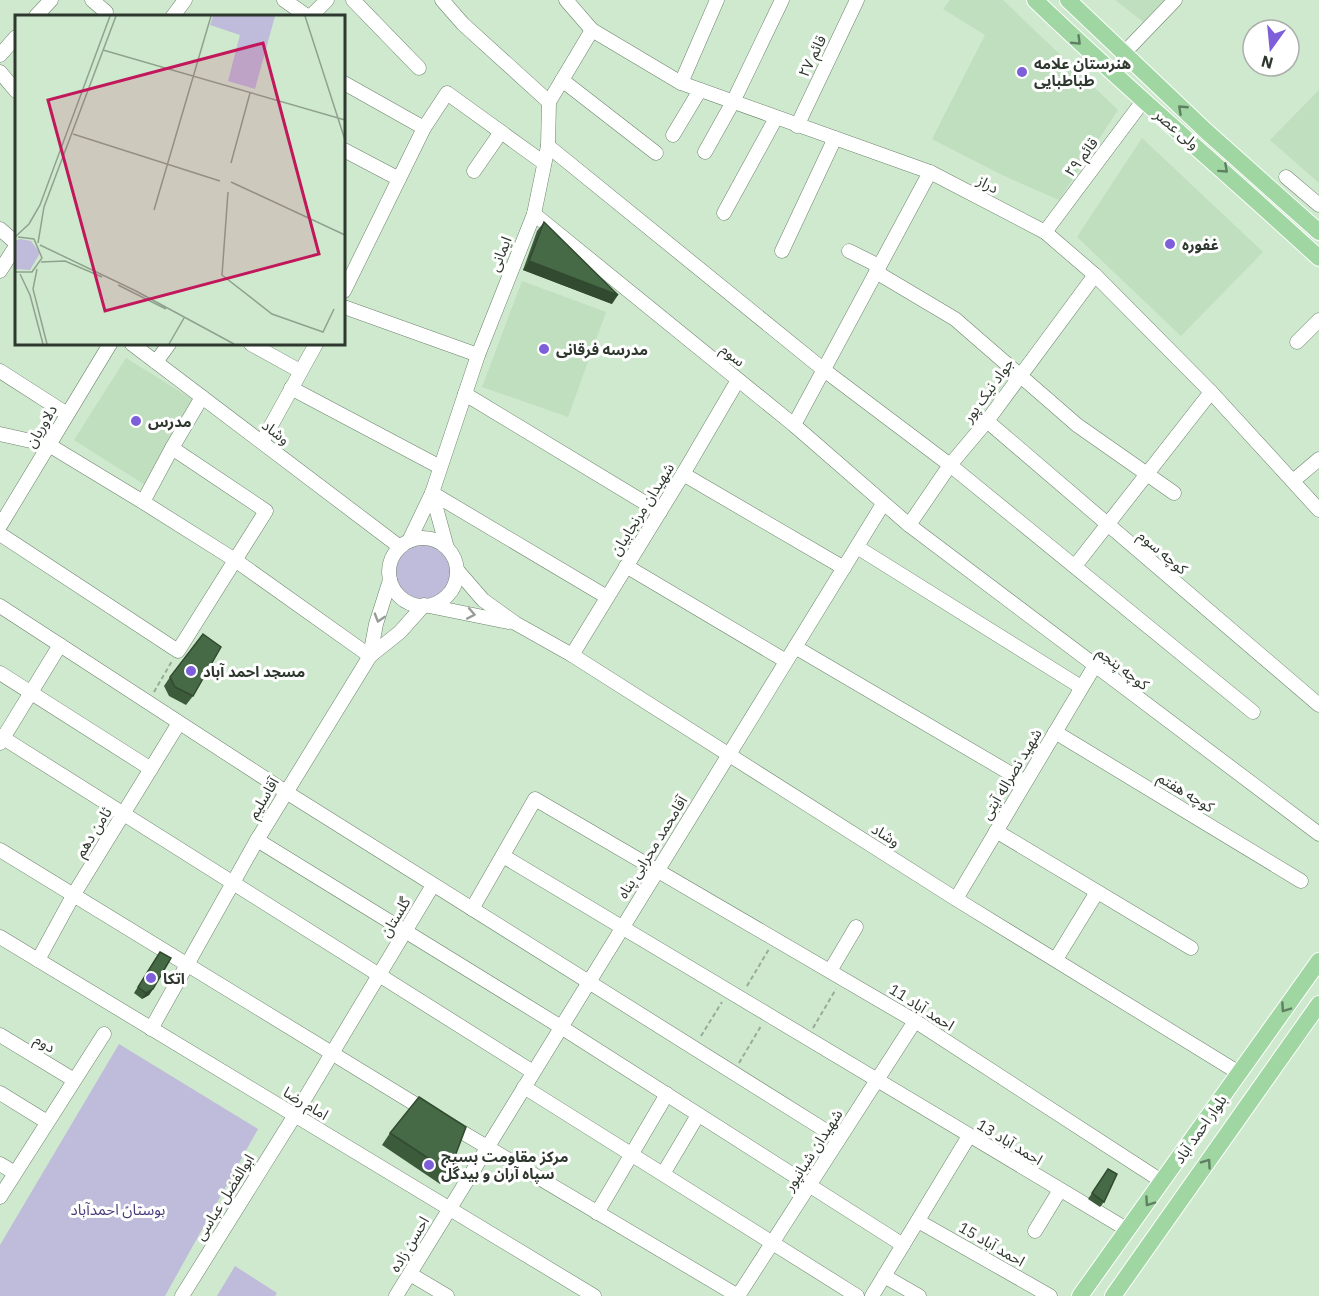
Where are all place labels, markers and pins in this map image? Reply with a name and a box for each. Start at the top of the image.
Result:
place label: هنرستان علامه طباطبایی [1034,54,1132,90]
marker: هنرستان علامه طباطبایی [1015,65,1029,79]
place label: غفوره [1182,235,1219,254]
marker: غفوره [1163,237,1177,251]
place label: مدرسه فرقانی [556,340,648,359]
marker: مدرسه فرقانی [537,342,551,356]
place label: مدرس [148,412,192,431]
marker: مدرس [129,414,143,428]
place label: مسجد احمد آباد [203,662,305,681]
marker: مسجد احمد آباد [184,664,198,678]
place label: اتکا [163,969,185,988]
marker: اتکا [144,971,158,985]
place label: مرکز مقاومت بسیج سپاه آران و بیدگل [441,1147,569,1183]
marker: مرکز مقاومت بسیج سپاه آران و بیدگل [422,1158,436,1172]

